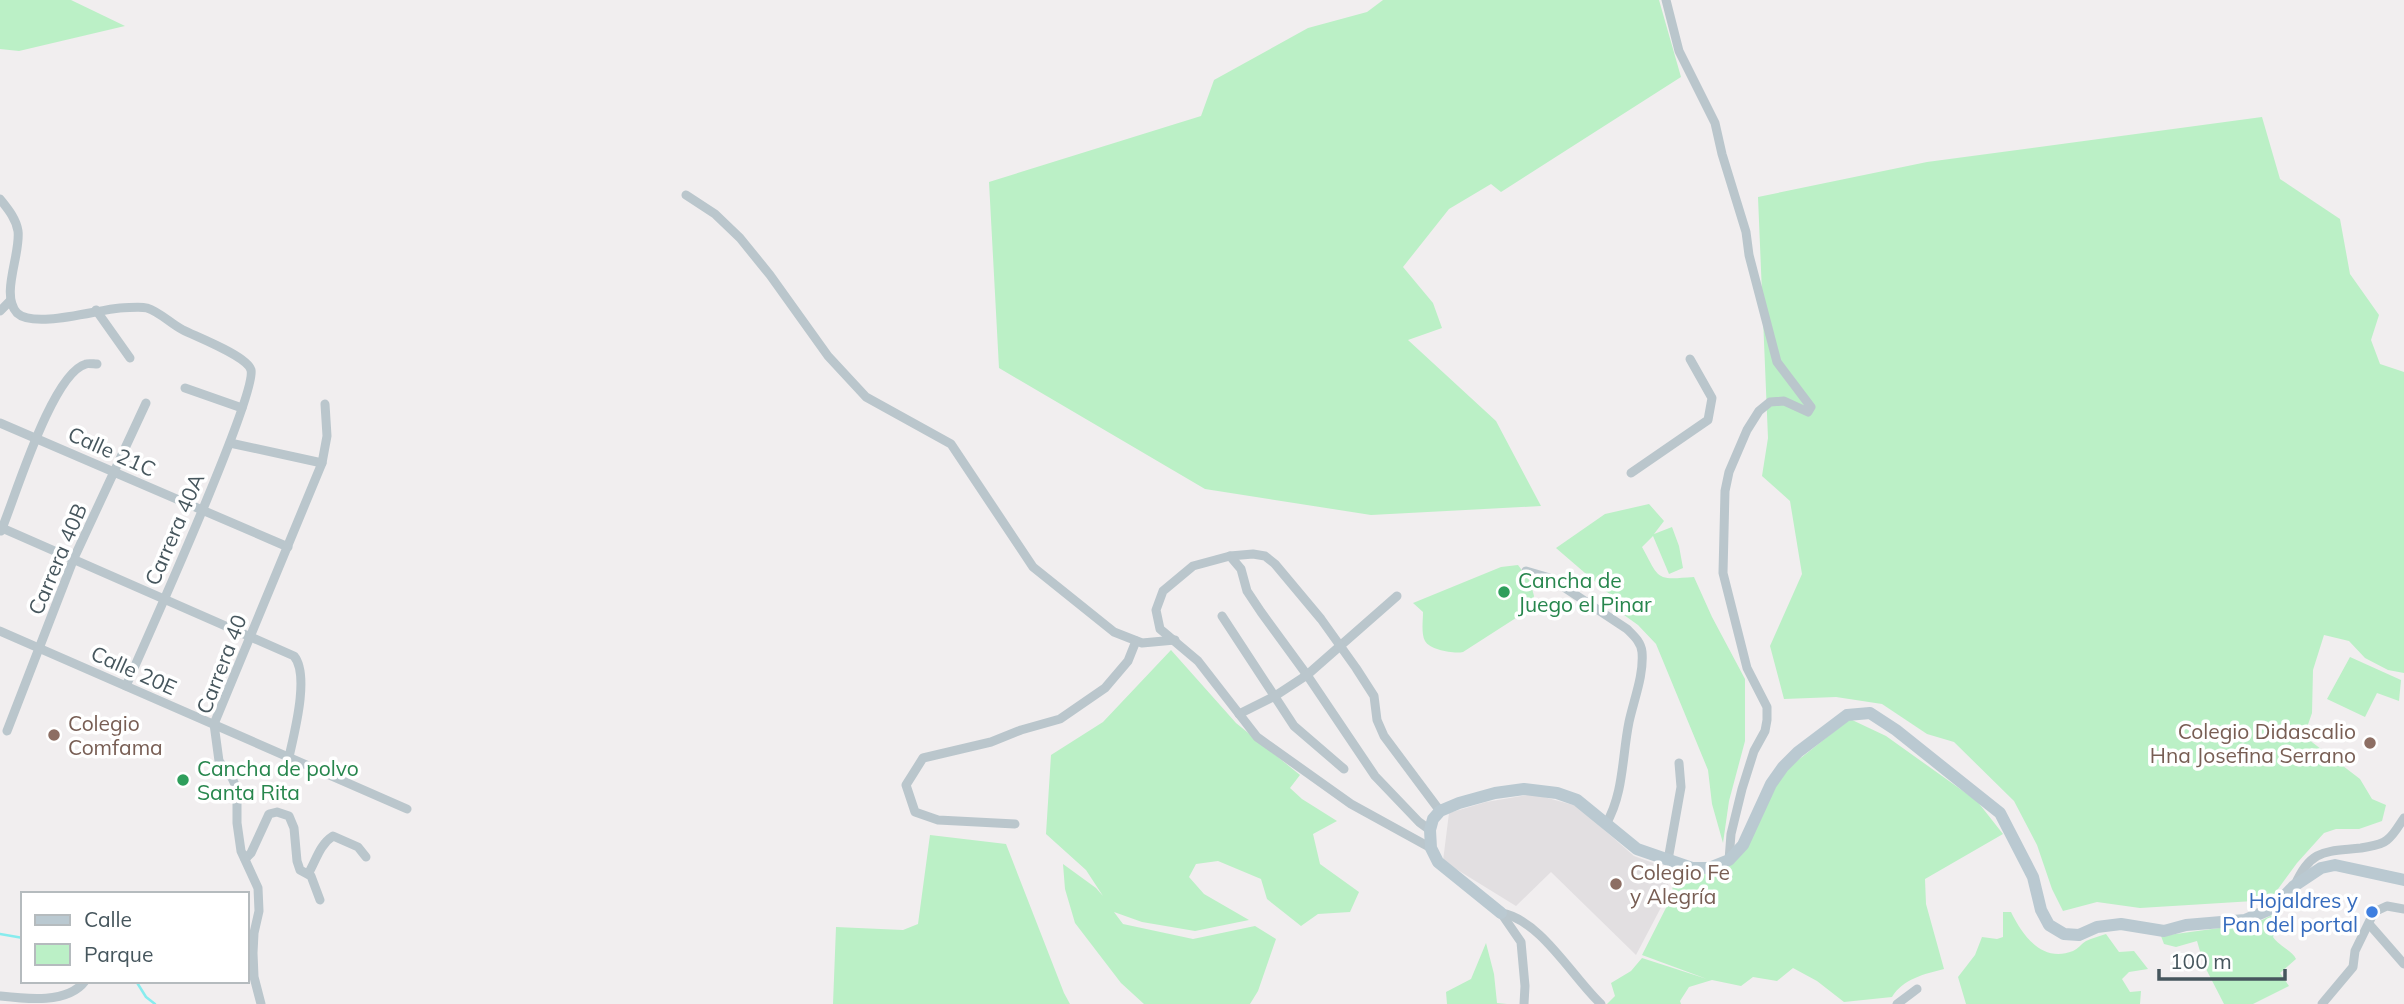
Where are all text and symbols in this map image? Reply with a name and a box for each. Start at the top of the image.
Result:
street label: Calle 21C [64,420,160,482]
street label: Carrera 40A [139,468,210,589]
street label: Carrera 40B [22,500,92,618]
place label: Cancha de Juego el Pinar [1518,567,1652,617]
marker: Cancha de Juego el Pinar [1496,584,1512,600]
street label: Carrera 40 [190,611,252,717]
street label: Calle 20E [87,640,181,700]
place label: Colegio Comfama [68,710,163,760]
place label: Colegio Didascalio Hna Josefina Serrano [2150,718,2356,768]
marker: Colegio Comfama [46,727,62,743]
marker: Colegio Didascalio Hna Josefina Serrano [2362,735,2378,751]
place label: Cancha de polvo Santa Rita [197,755,359,805]
marker: Cancha de polvo Santa Rita [175,772,191,788]
place label: Colegio Fe y Alegría [1630,859,1730,909]
marker: Colegio Fe y Alegría [1608,876,1624,892]
place label: Hojaldres y Pan del portal [2222,887,2358,937]
legend [21,892,248,983]
marker: Hojaldres y Pan del portal [2364,904,2380,920]
text: Calle [84,906,132,932]
scale bar [2159,937,2285,981]
text: Parque [84,941,153,967]
text: 100 m [2170,948,2232,974]

